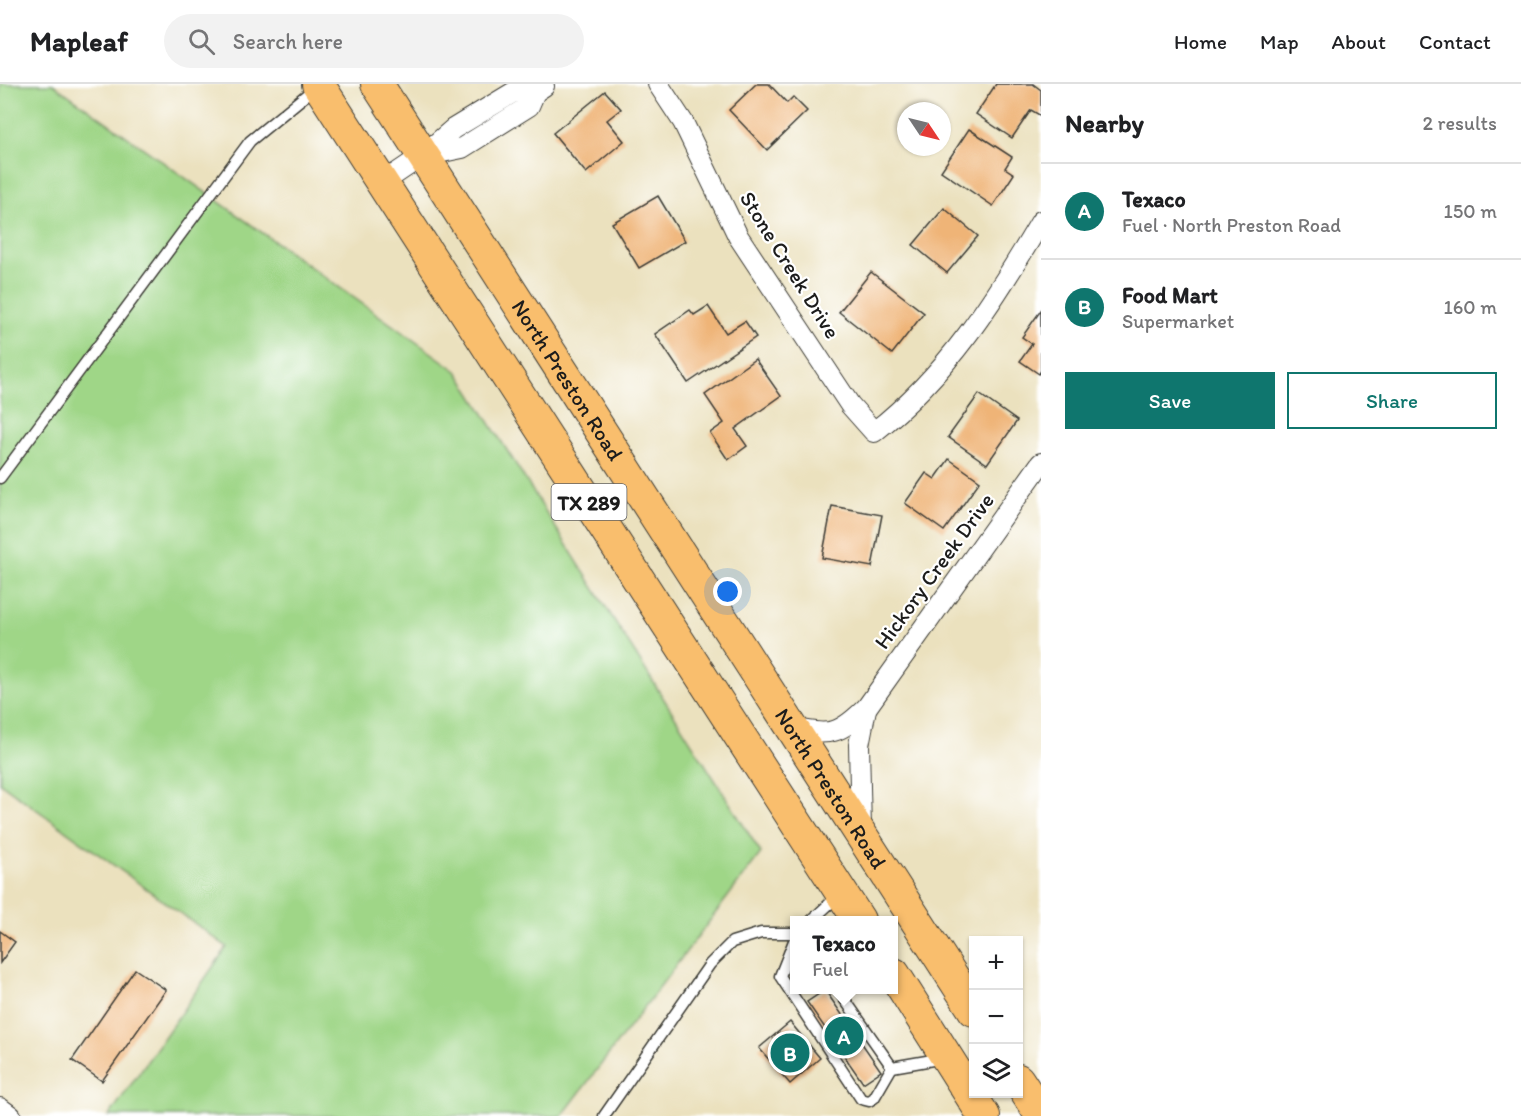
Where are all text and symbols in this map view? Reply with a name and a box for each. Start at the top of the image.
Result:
search box [164,14,584,68]
text: Mapleaf [30,24,128,58]
icon: search [185,25,218,58]
text: Search here [233,28,343,55]
text: Home [1174,29,1227,54]
text: Map [1260,29,1299,54]
text: About [1332,29,1386,54]
text: Contact [1419,29,1491,54]
north arrow [897,102,951,156]
text: Nearby [1065,107,1144,139]
text: 2 results [1423,111,1497,135]
street label: Stone Creek Drive [734,186,846,344]
text: Texaco [1122,186,1186,213]
text: A [1078,199,1091,223]
text: 150 m [1444,199,1497,223]
text: Fuel · North Preston Road [1122,213,1341,237]
text: Food Mart [1122,282,1218,309]
street label: North Preston Road [506,294,630,465]
text: B [1078,295,1091,319]
text: 160 m [1444,295,1497,319]
text: Supermarket [1122,309,1234,333]
button: Save [1065,372,1275,429]
button: Share [1287,372,1497,429]
road number: TX 289 [552,484,626,520]
street label: Hickory Creek Drive [868,488,1000,654]
your location [713,577,742,606]
street label: North Preston Road [769,703,893,874]
popup [790,916,898,994]
text: Texaco [812,930,876,957]
map controls [969,936,1023,1098]
button: + [969,936,1023,990]
text: Fuel [812,957,849,981]
button: − [969,990,1023,1044]
pin: A [824,1014,864,1058]
pin: B [770,1030,810,1076]
button: layers [969,1044,1023,1098]

